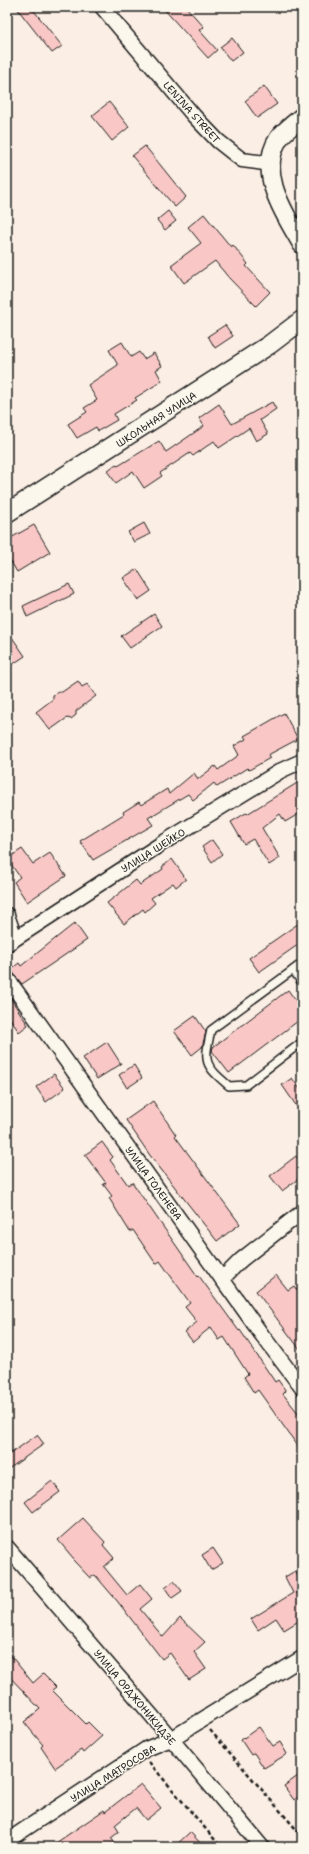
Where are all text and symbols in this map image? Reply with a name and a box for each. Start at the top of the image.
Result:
street label: LENINA STREET [160,79,223,146]
street label: ШКОЛЬНАЯ УЛИЦА [114,389,199,450]
street label: УЛИЦА ШЕЙКО [119,826,188,875]
street label: УЛИЦА ГОЛЕНЕВА [122,1144,185,1223]
street label: УЛИЦА ОРДЖОНИКИДЗЕ [91,1647,178,1748]
street label: УЛИЦА МАТРОСОВА [68,1742,158,1805]

